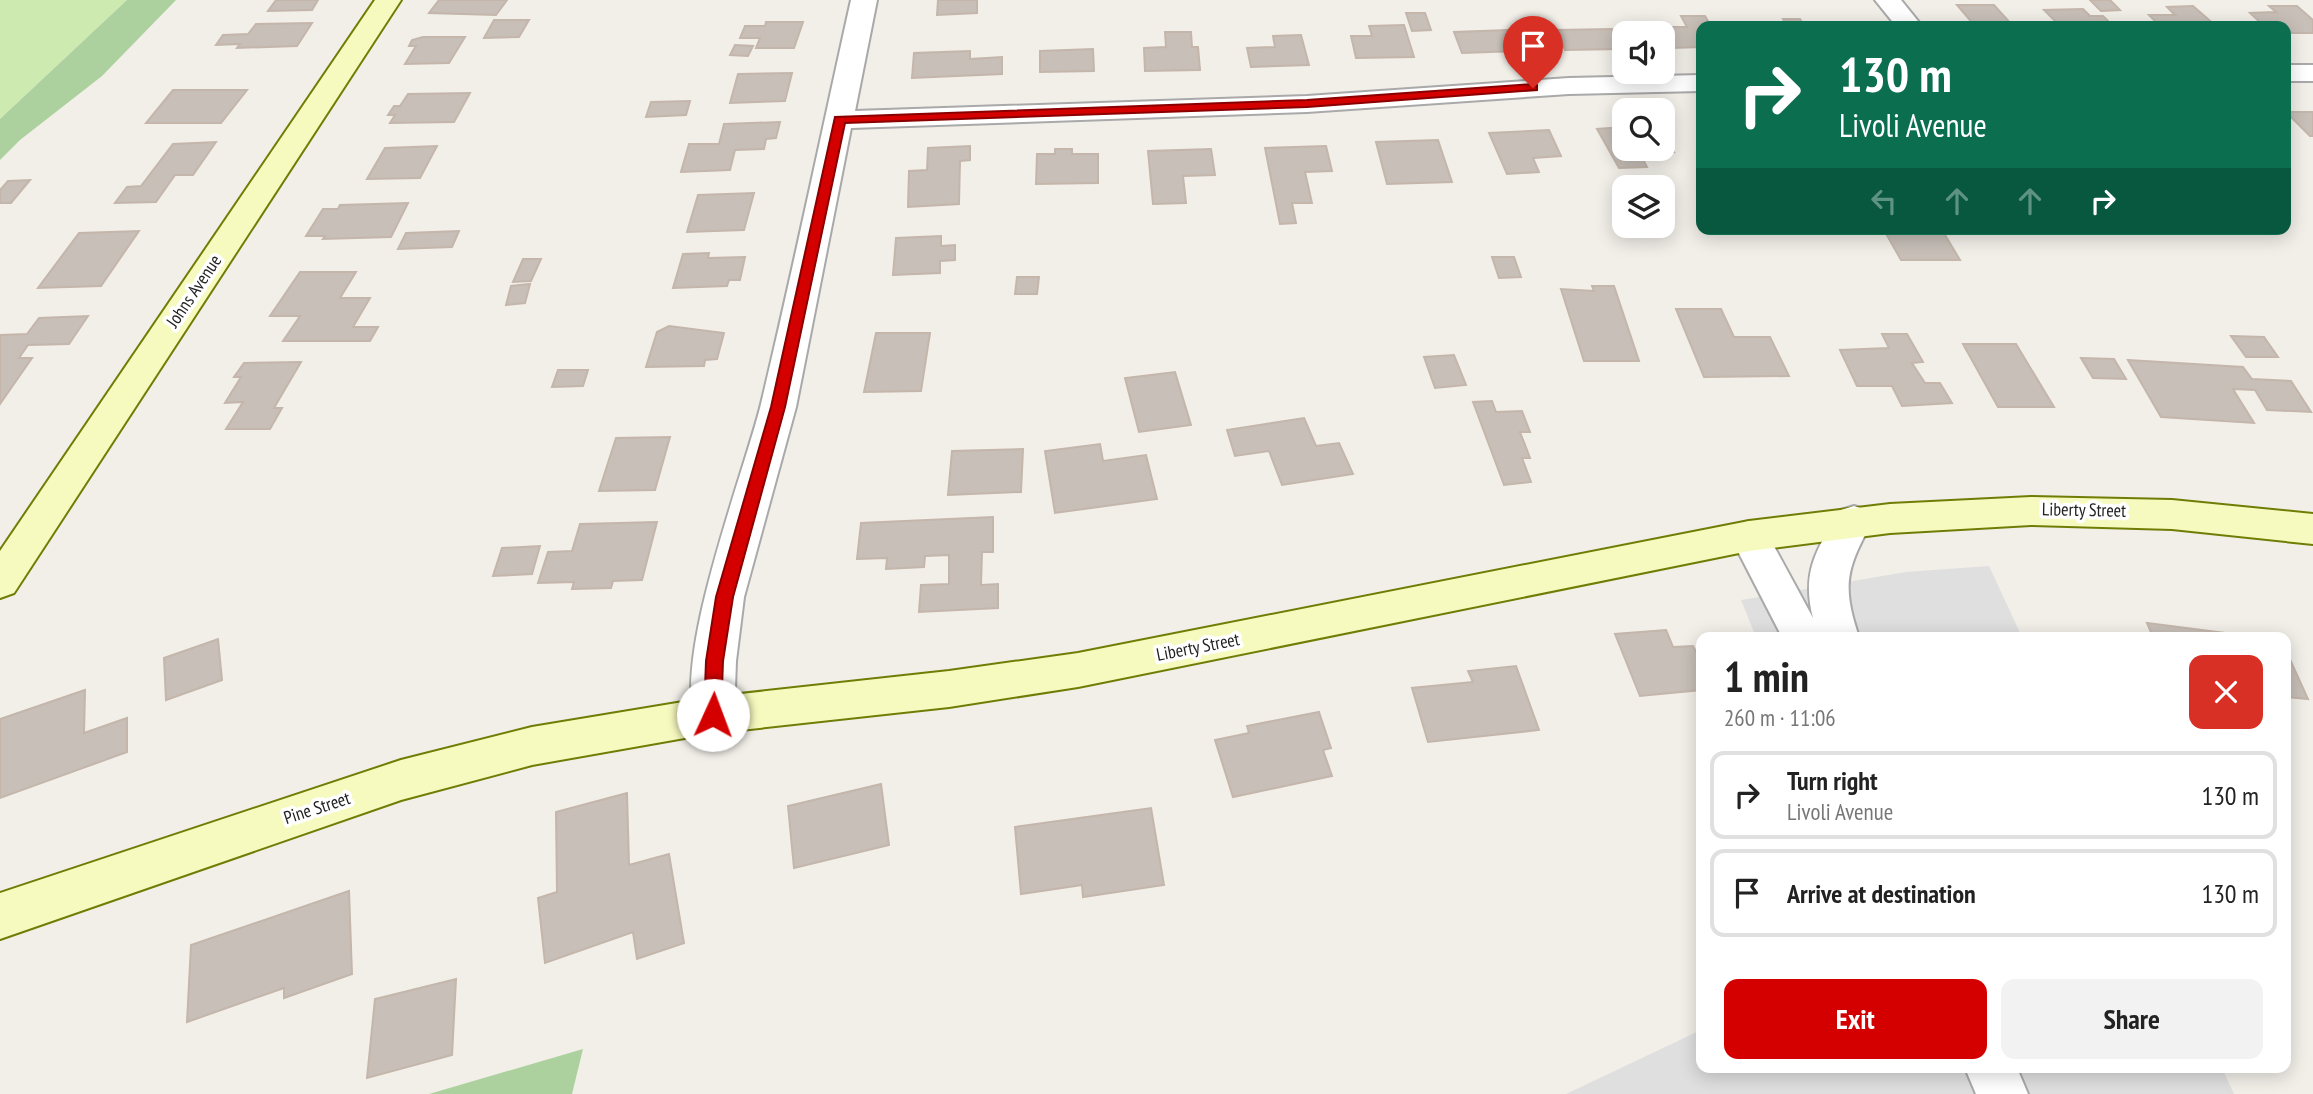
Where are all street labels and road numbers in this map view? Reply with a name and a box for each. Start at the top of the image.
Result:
street label: Johns Avenue [160,250,226,332]
street label: Liberty Street [2042,497,2126,522]
street label: Liberty Street [1154,627,1241,666]
street label: Pine Street [281,786,353,829]

